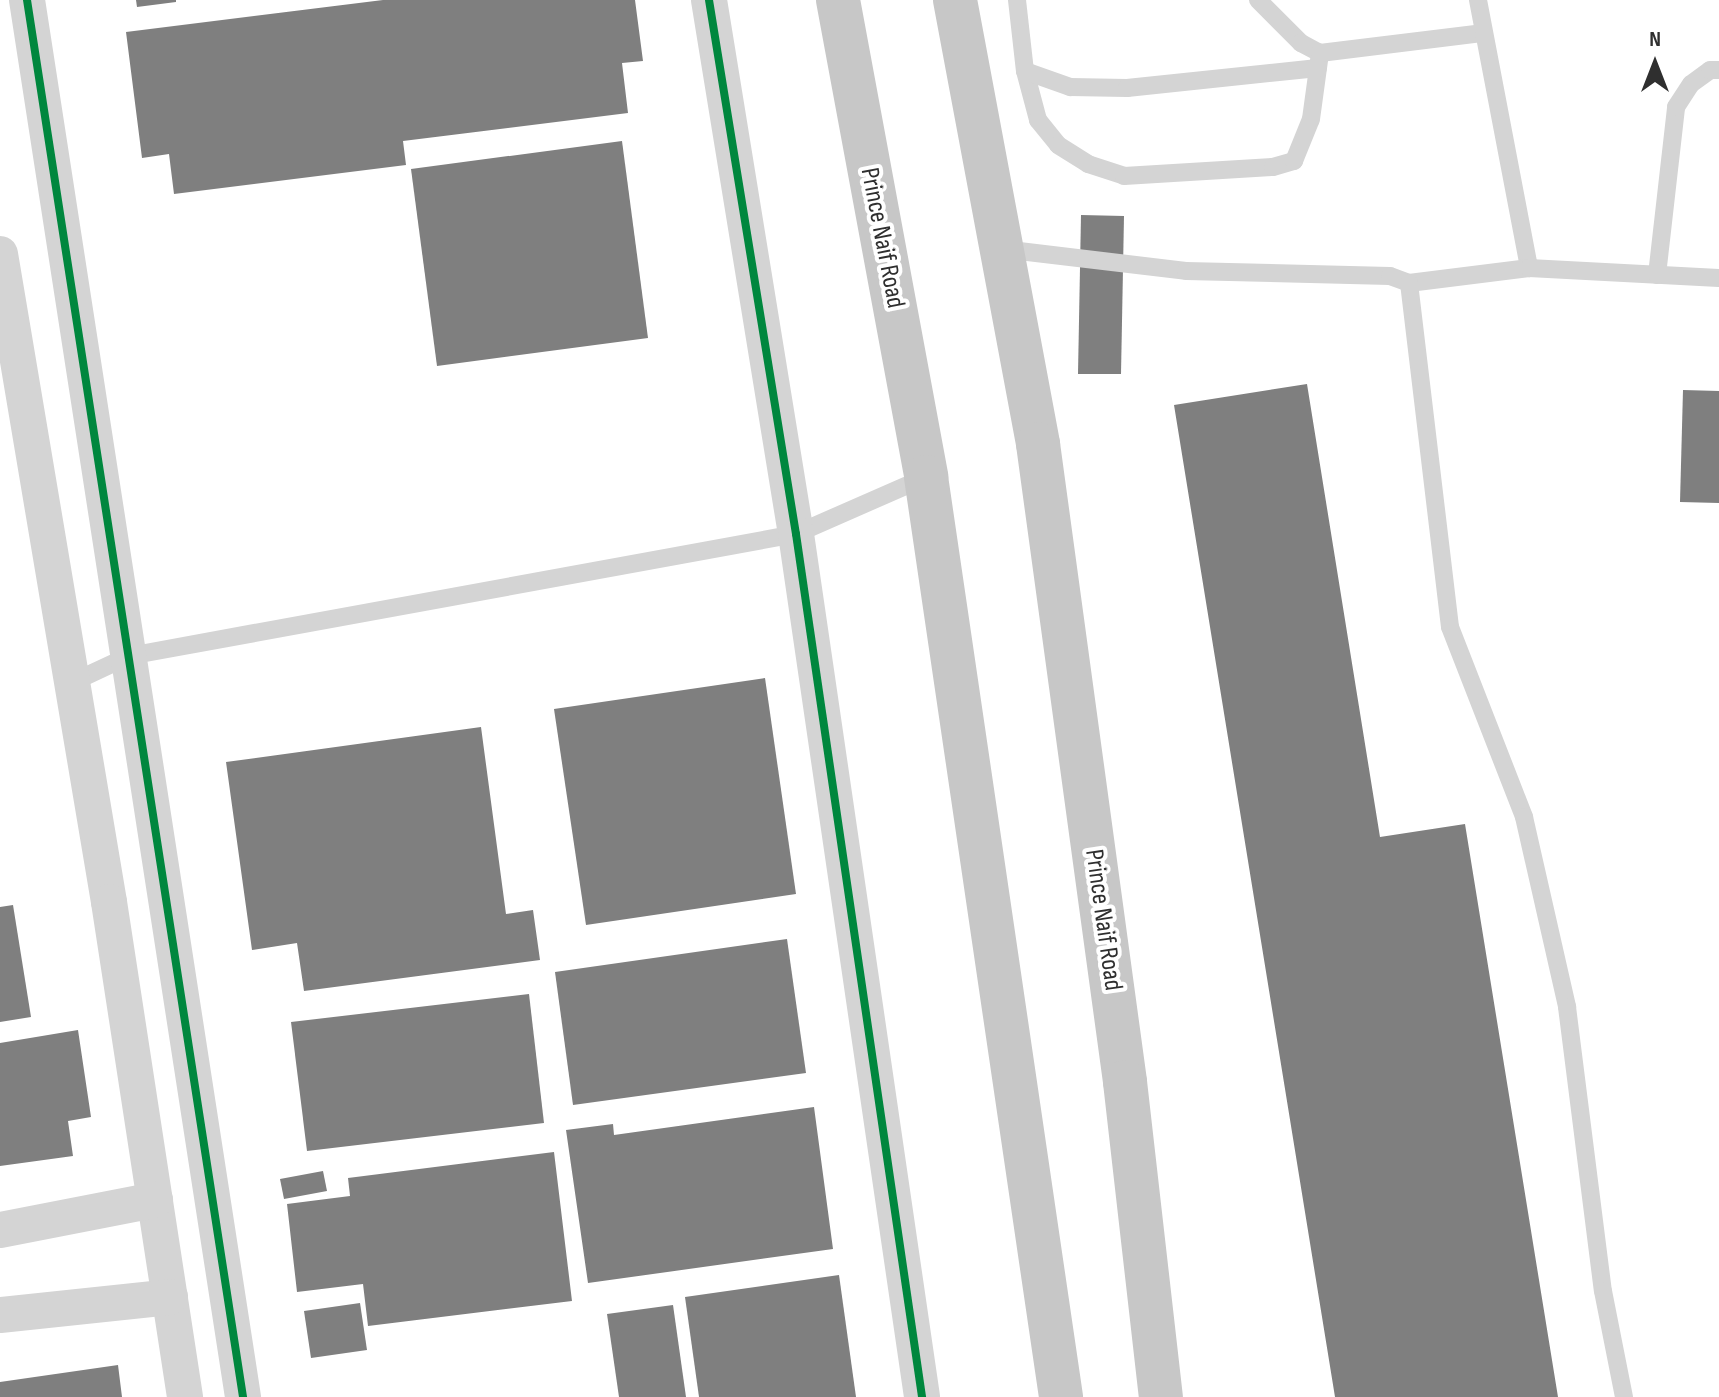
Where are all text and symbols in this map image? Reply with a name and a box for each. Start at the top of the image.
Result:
north arrow [1615,24,1695,104]
text: N [1649,26,1661,53]
street label: Prince Naif Road [853,165,911,311]
street label: Prince Naif Road [1078,847,1128,993]

